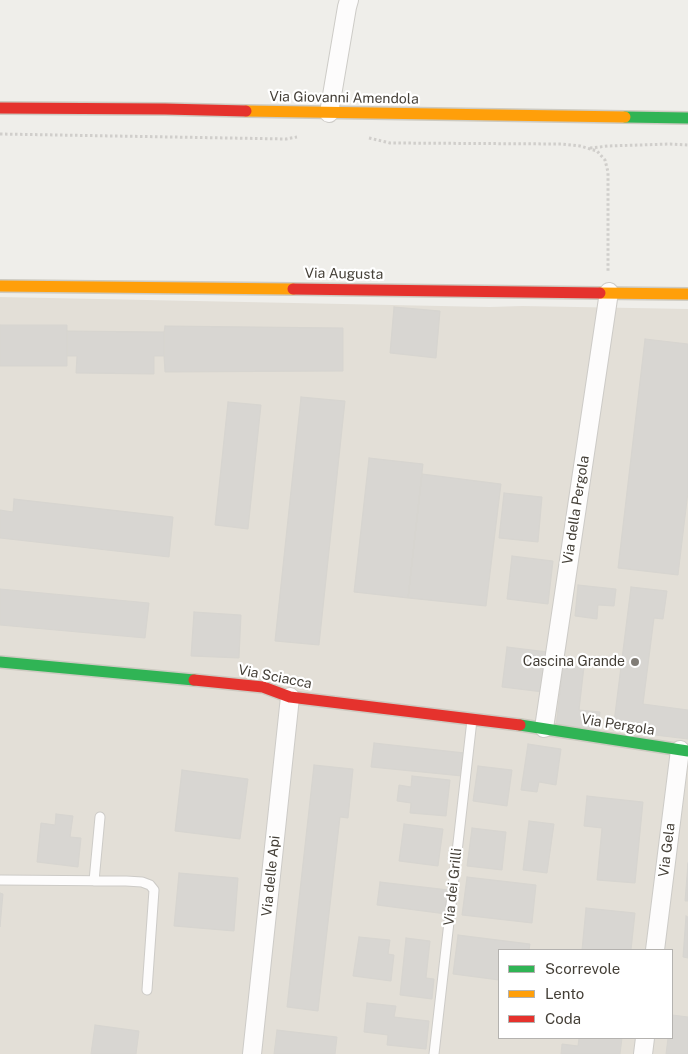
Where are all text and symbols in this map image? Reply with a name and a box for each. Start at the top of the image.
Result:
street label: Via Giovanni Amendola [269,88,419,108]
street label: Via Augusta [305,265,383,283]
street label: Via della Pergola [559,454,593,566]
place label: Cascina Grande [523,654,625,670]
marker: Cascina Grande [629,656,641,668]
street label: Via Sciacca [237,662,313,692]
street label: Via Pergola [580,711,656,739]
street label: Via Gela [655,822,679,878]
street label: Via delle Api [258,835,284,917]
street label: Via dei Grilli [441,847,465,927]
legend [498,949,673,1039]
text: Scorrevole [545,960,620,977]
text: Lento [545,985,584,1002]
text: Coda [545,1010,581,1027]

